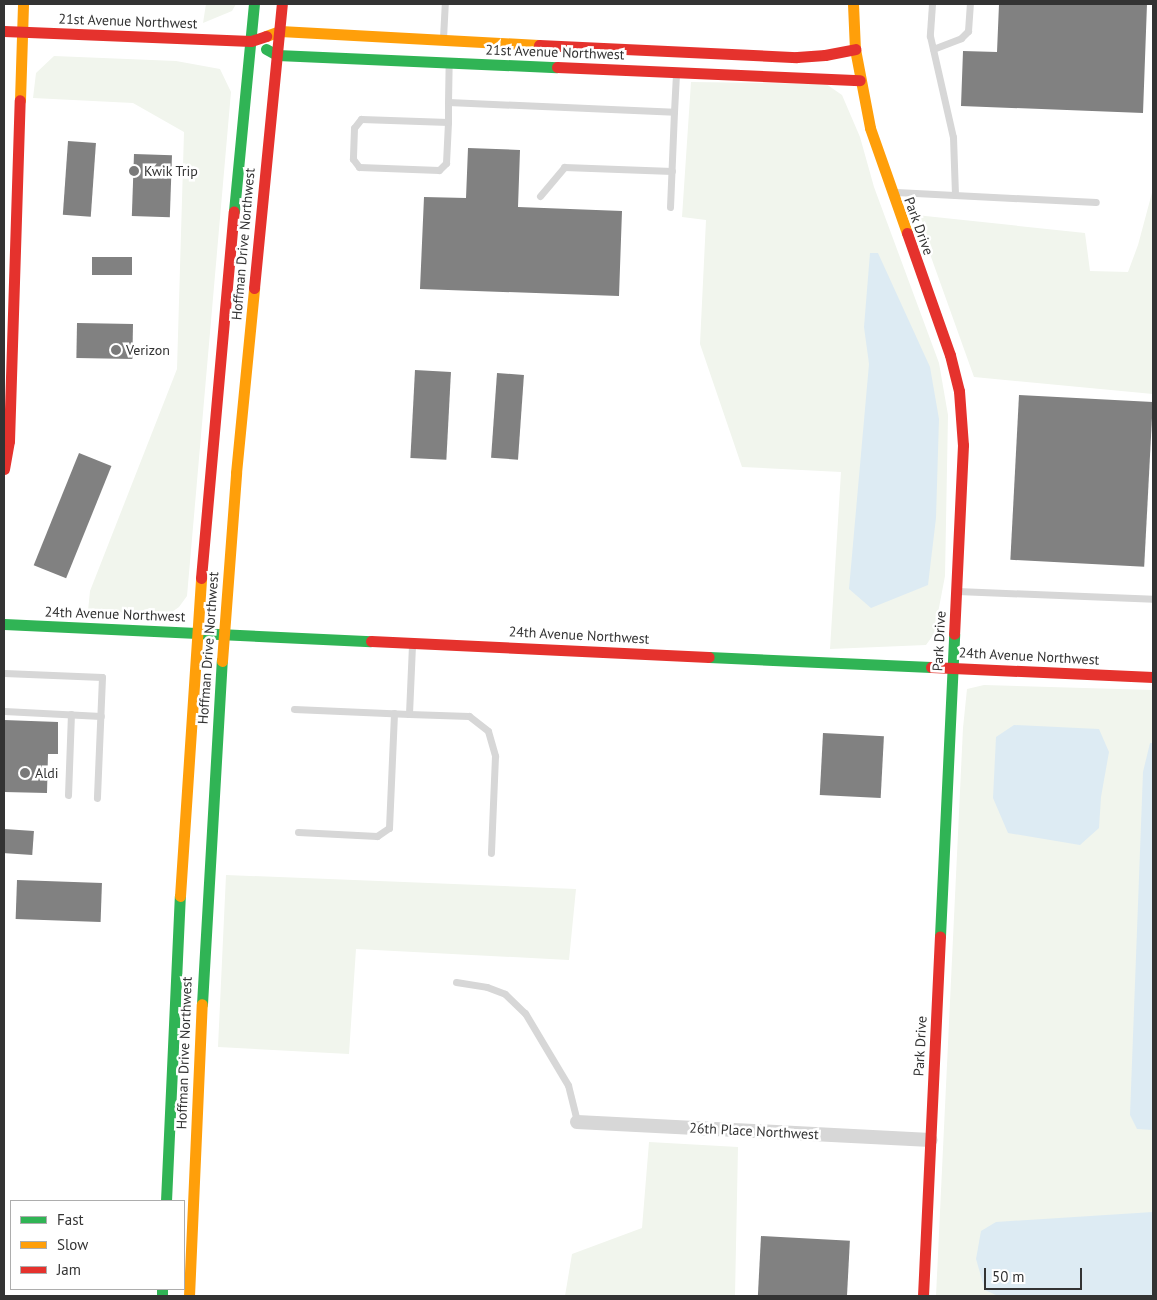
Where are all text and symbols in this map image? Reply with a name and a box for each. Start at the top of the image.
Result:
street label: 21st Avenue Northwest [58,10,198,32]
street label: 21st Avenue Northwest [485,41,625,63]
place label: Kwik Trip [144,163,199,179]
marker: Kwik Trip [128,165,140,177]
street label: Hoffman Drive Northwest [228,167,258,321]
street label: Park Drive [901,195,937,257]
place label: Verizon [126,342,170,358]
marker: Verizon [110,344,122,356]
street label: Hoffman Drive Northwest [194,571,222,725]
street label: 24th Avenue Northwest [44,603,186,625]
street label: Park Drive [929,610,949,672]
street label: 24th Avenue Northwest [508,623,650,647]
street label: 24th Avenue Northwest [958,644,1100,668]
place label: Aldi [35,765,59,781]
marker: Aldi [19,767,31,779]
street label: Hoffman Drive Northwest [173,976,195,1130]
street label: Park Drive [910,1015,930,1077]
street label: 26th Place Northwest [689,1119,819,1143]
legend [10,1200,185,1290]
text: Fast [57,1210,84,1229]
text: Slow [57,1235,88,1254]
scale bar [987,1258,1084,1290]
text: Jam [57,1260,81,1279]
text: 50 m [992,1267,1025,1286]

